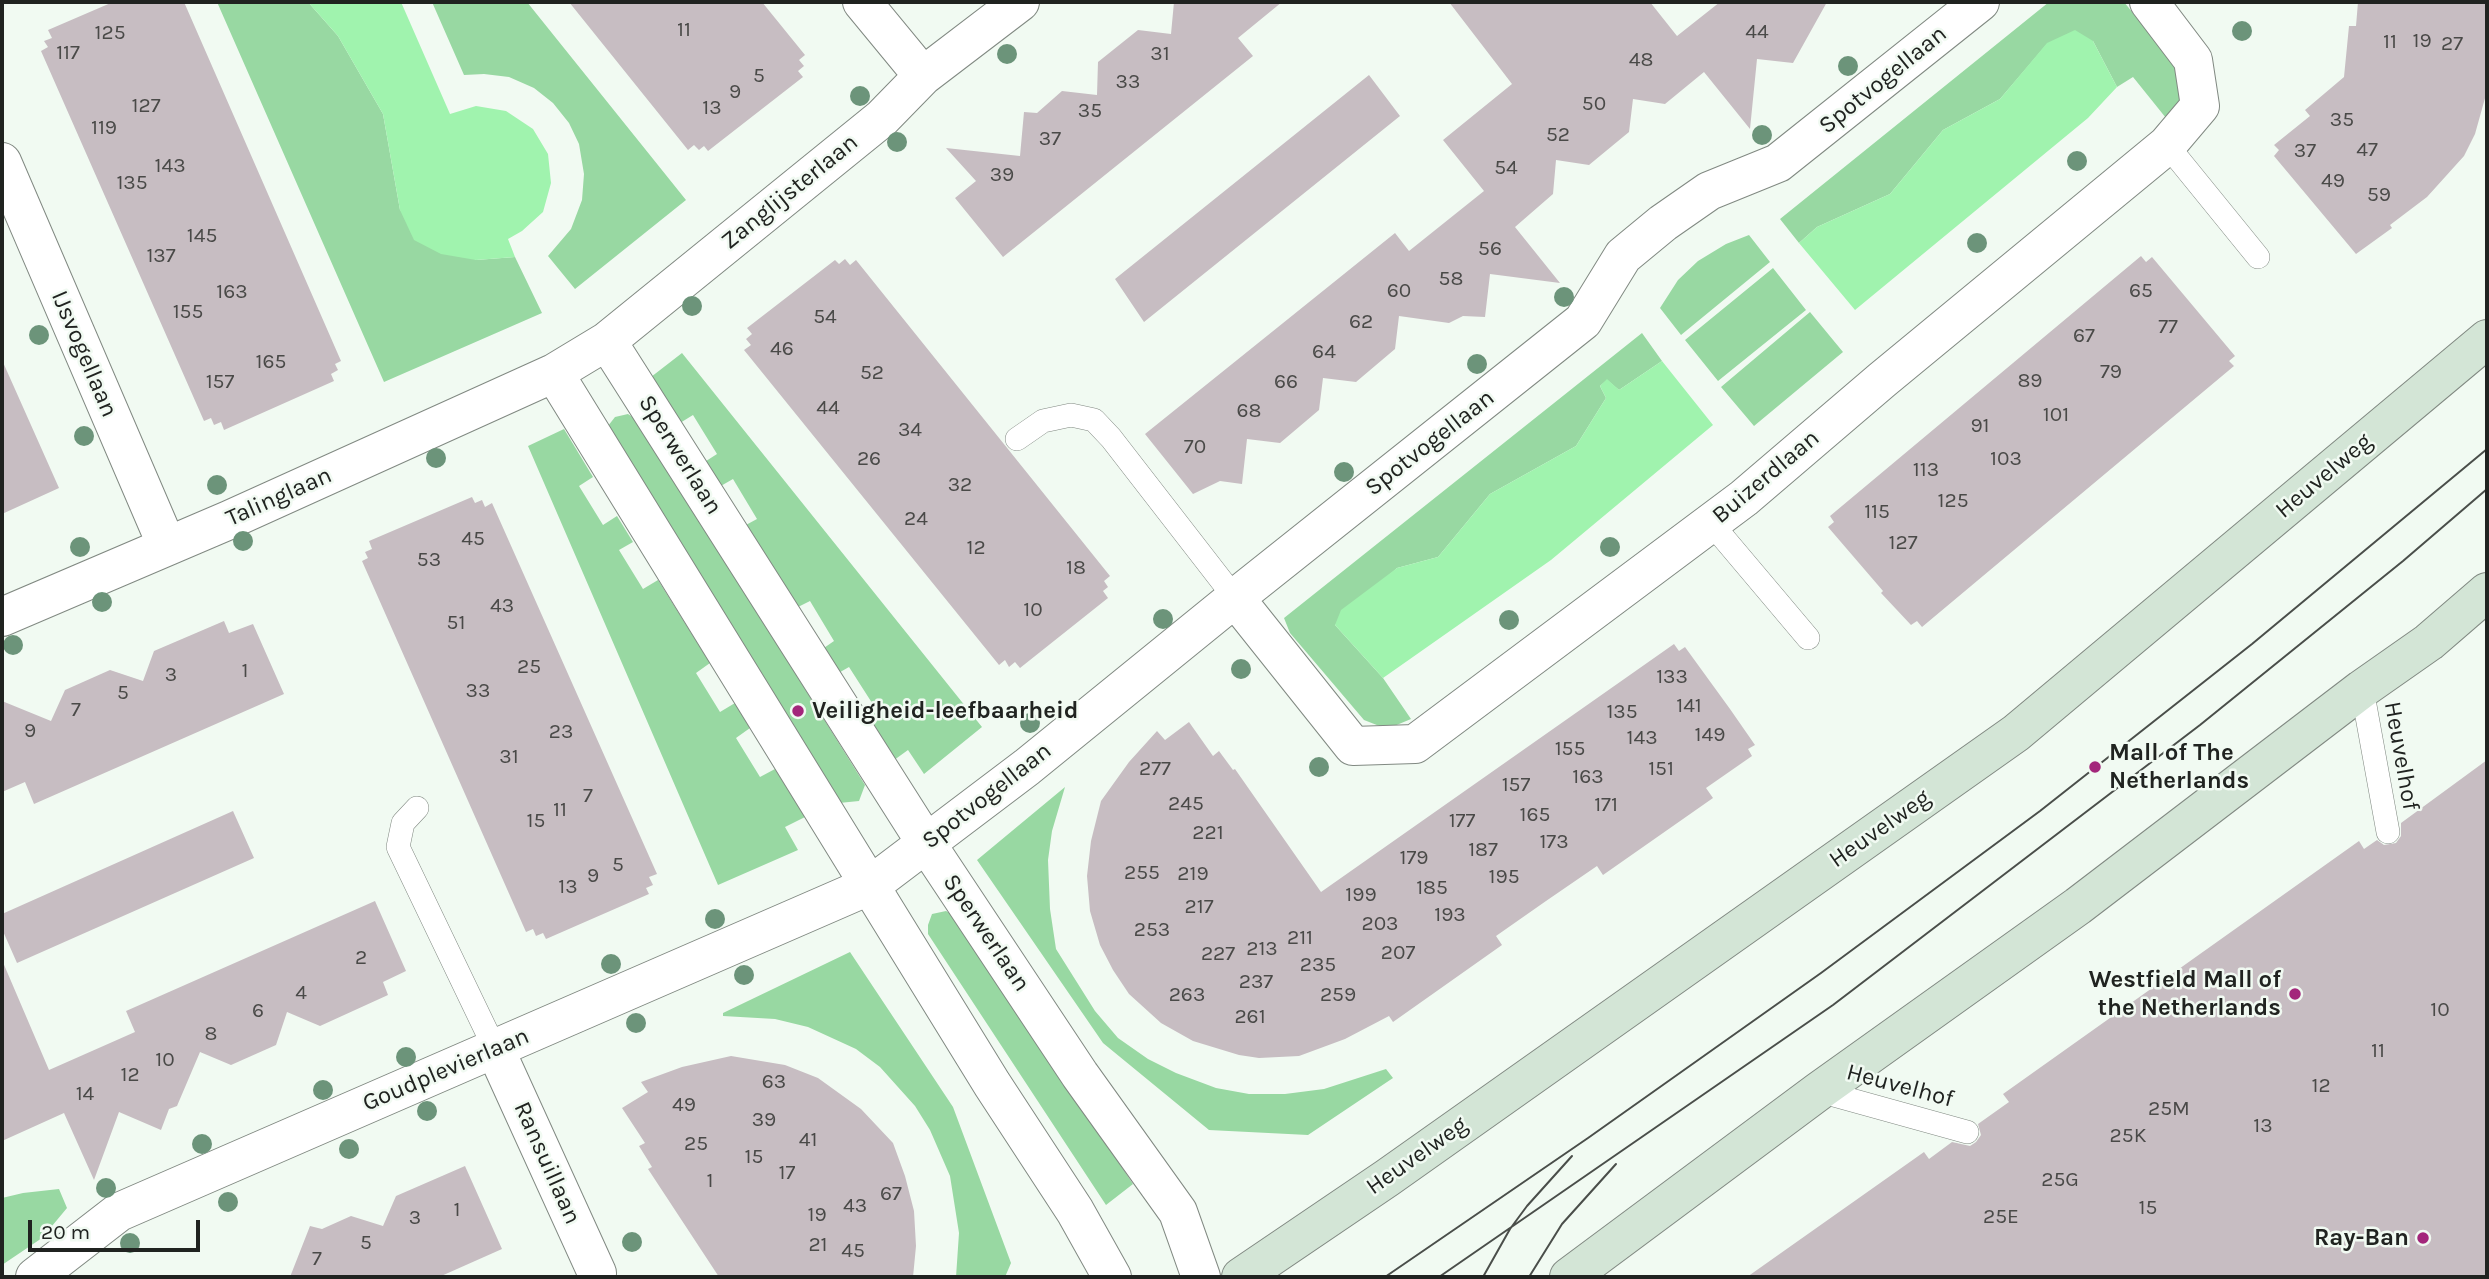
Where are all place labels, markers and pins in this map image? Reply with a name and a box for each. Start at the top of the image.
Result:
place label: Veiligheid-leefbaarheid [812,697,1079,725]
marker: Veiligheid-leefbaarheid [790,703,806,719]
place label: Mall of The Netherlands [2109,739,2249,795]
marker: Mall of The Netherlands [2087,759,2103,775]
place label: Westfield Mall of the Netherlands [2089,966,2281,1022]
marker: Westfield Mall of the Netherlands [2287,986,2303,1002]
place label: Ray-Ban [2314,1224,2409,1252]
marker: Ray-Ban [2415,1230,2431,1246]

